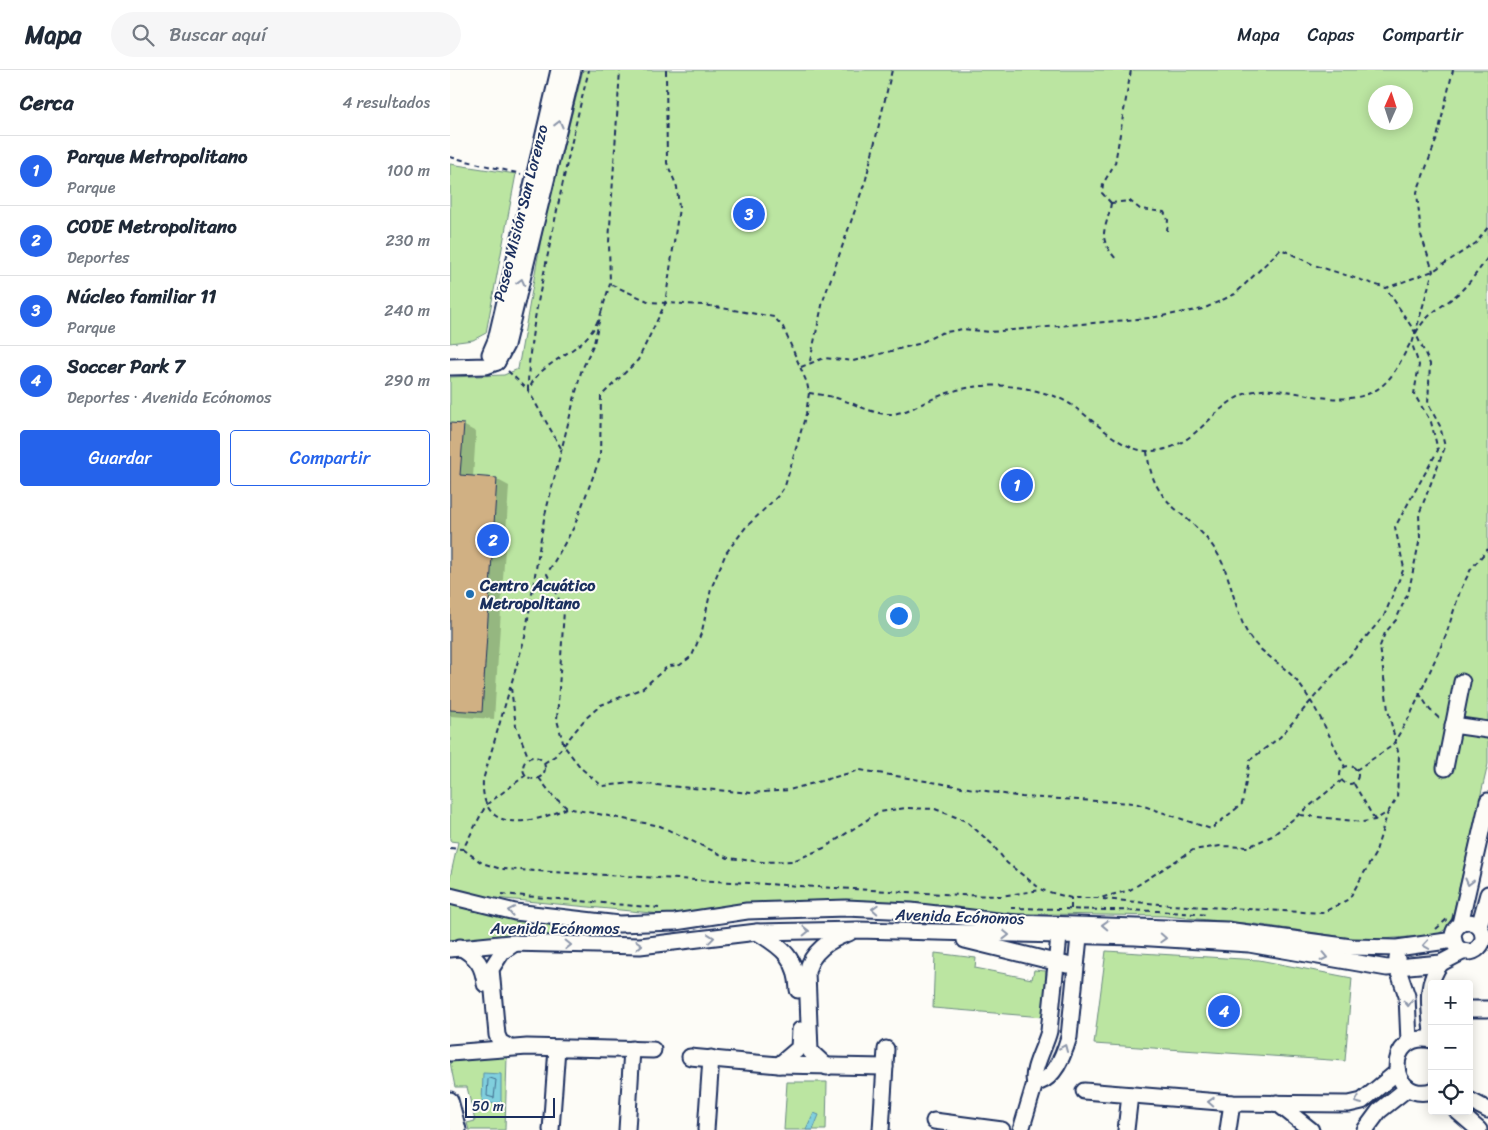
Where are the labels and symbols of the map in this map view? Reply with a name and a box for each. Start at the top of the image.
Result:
north arrow [1368,85,1413,130]
one-way arrow [553,120,564,129]
street label: Paseo Misión San Lorenzo [484,121,557,305]
pin: 3 [733,195,765,233]
one-way arrow [515,278,526,287]
pin: 1 [1001,466,1033,504]
pin: 2 [477,521,509,559]
place label: Centro Acuático Metropolitano [479,571,596,618]
marker: Centro Acuático Metropolitano [464,588,476,600]
your location [886,603,912,629]
one-way arrow [1464,877,1474,886]
street label: Avenida Ecónomos [894,900,1026,933]
one-way arrow [871,904,878,914]
one-way arrow [507,906,516,916]
street label: Avenida Ecónomos [489,914,620,943]
one-way arrow [1101,919,1109,930]
one-way arrow [802,926,810,936]
one-way arrow [1002,930,1010,940]
one-way arrow [708,933,716,944]
one-way arrow [1159,933,1167,944]
one-way arrow [565,939,573,950]
one-way arrow [1421,939,1429,950]
one-way arrow [636,940,644,951]
one-way arrow [1320,951,1329,962]
pin: 4 [1208,992,1240,1030]
one-way arrow [1402,1000,1413,1008]
one-way arrow [1058,1044,1069,1053]
one-way arrow [1354,1094,1363,1105]
scale bar [465,1095,555,1118]
one-way arrow [1207,1096,1215,1107]

